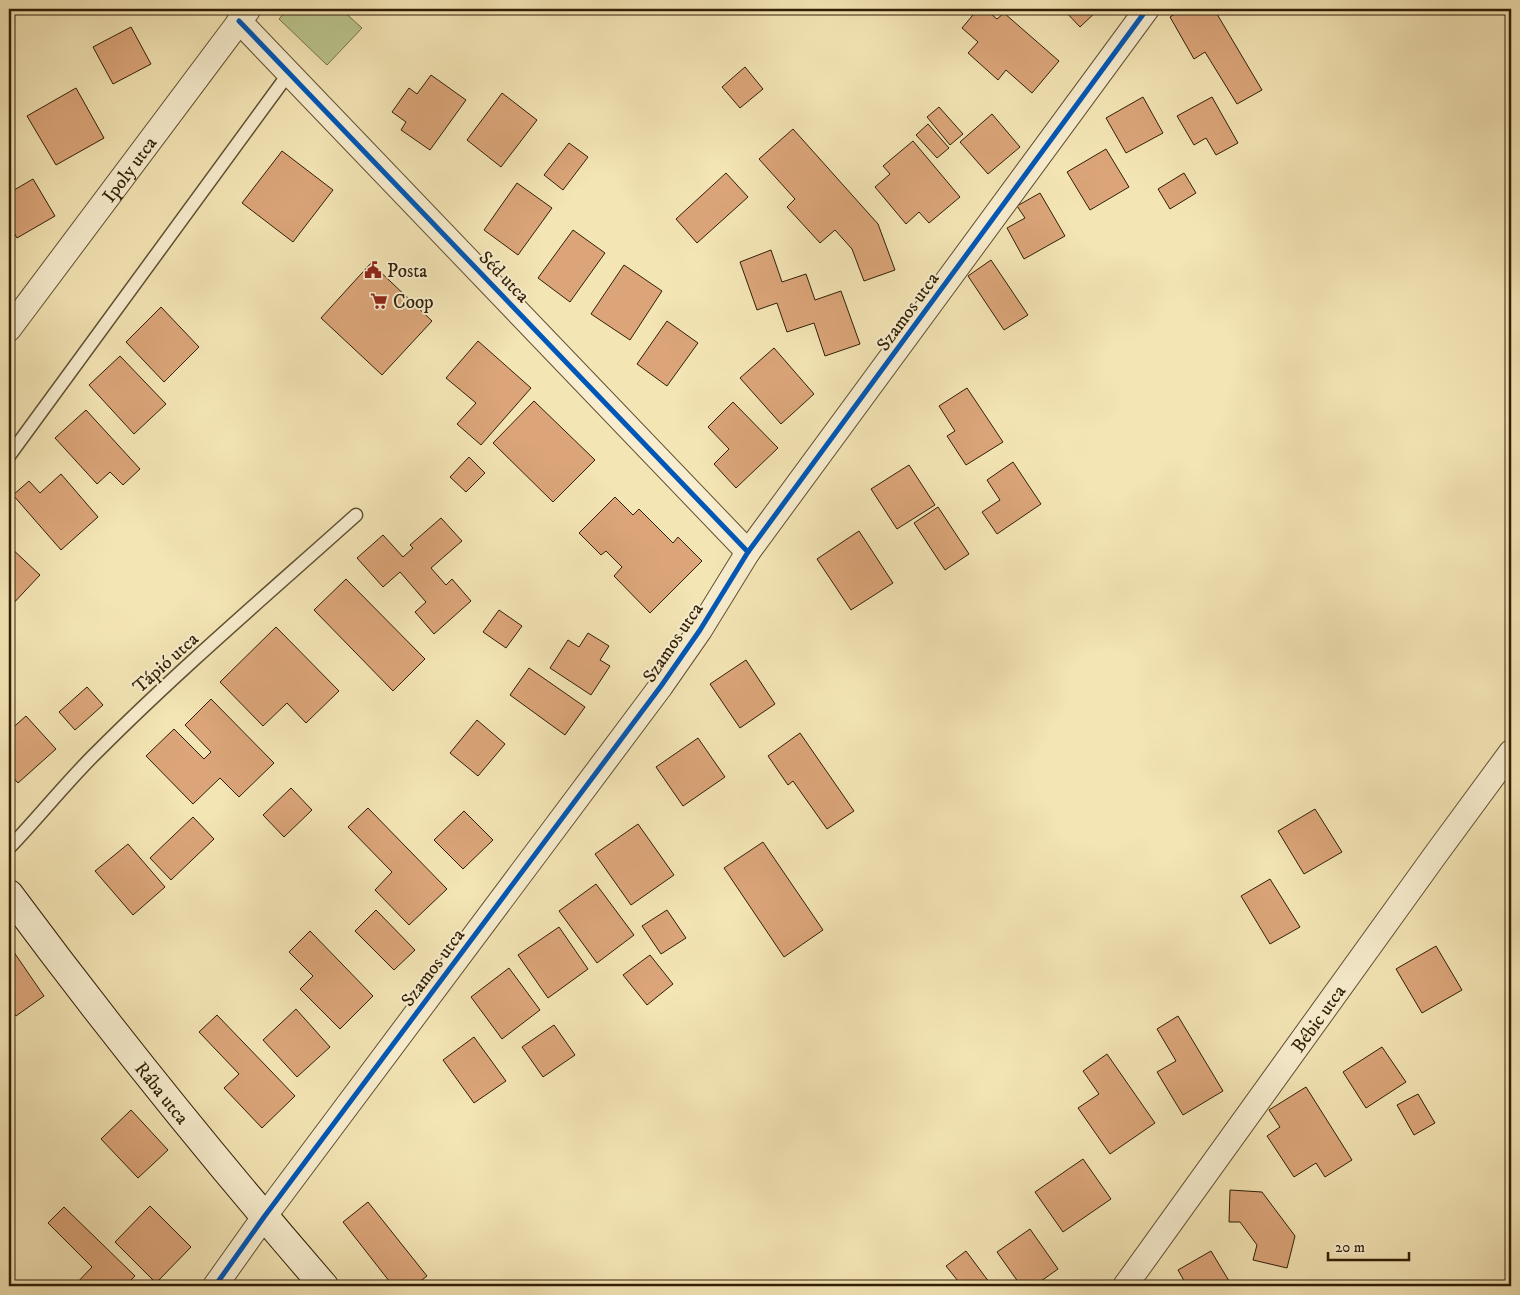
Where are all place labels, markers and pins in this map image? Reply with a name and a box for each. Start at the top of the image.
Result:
public building icon: Posta [363,260,383,280]
place label: Posta [387,260,427,283]
supermarket icon: Coop [369,291,389,311]
place label: Coop [393,291,434,314]

